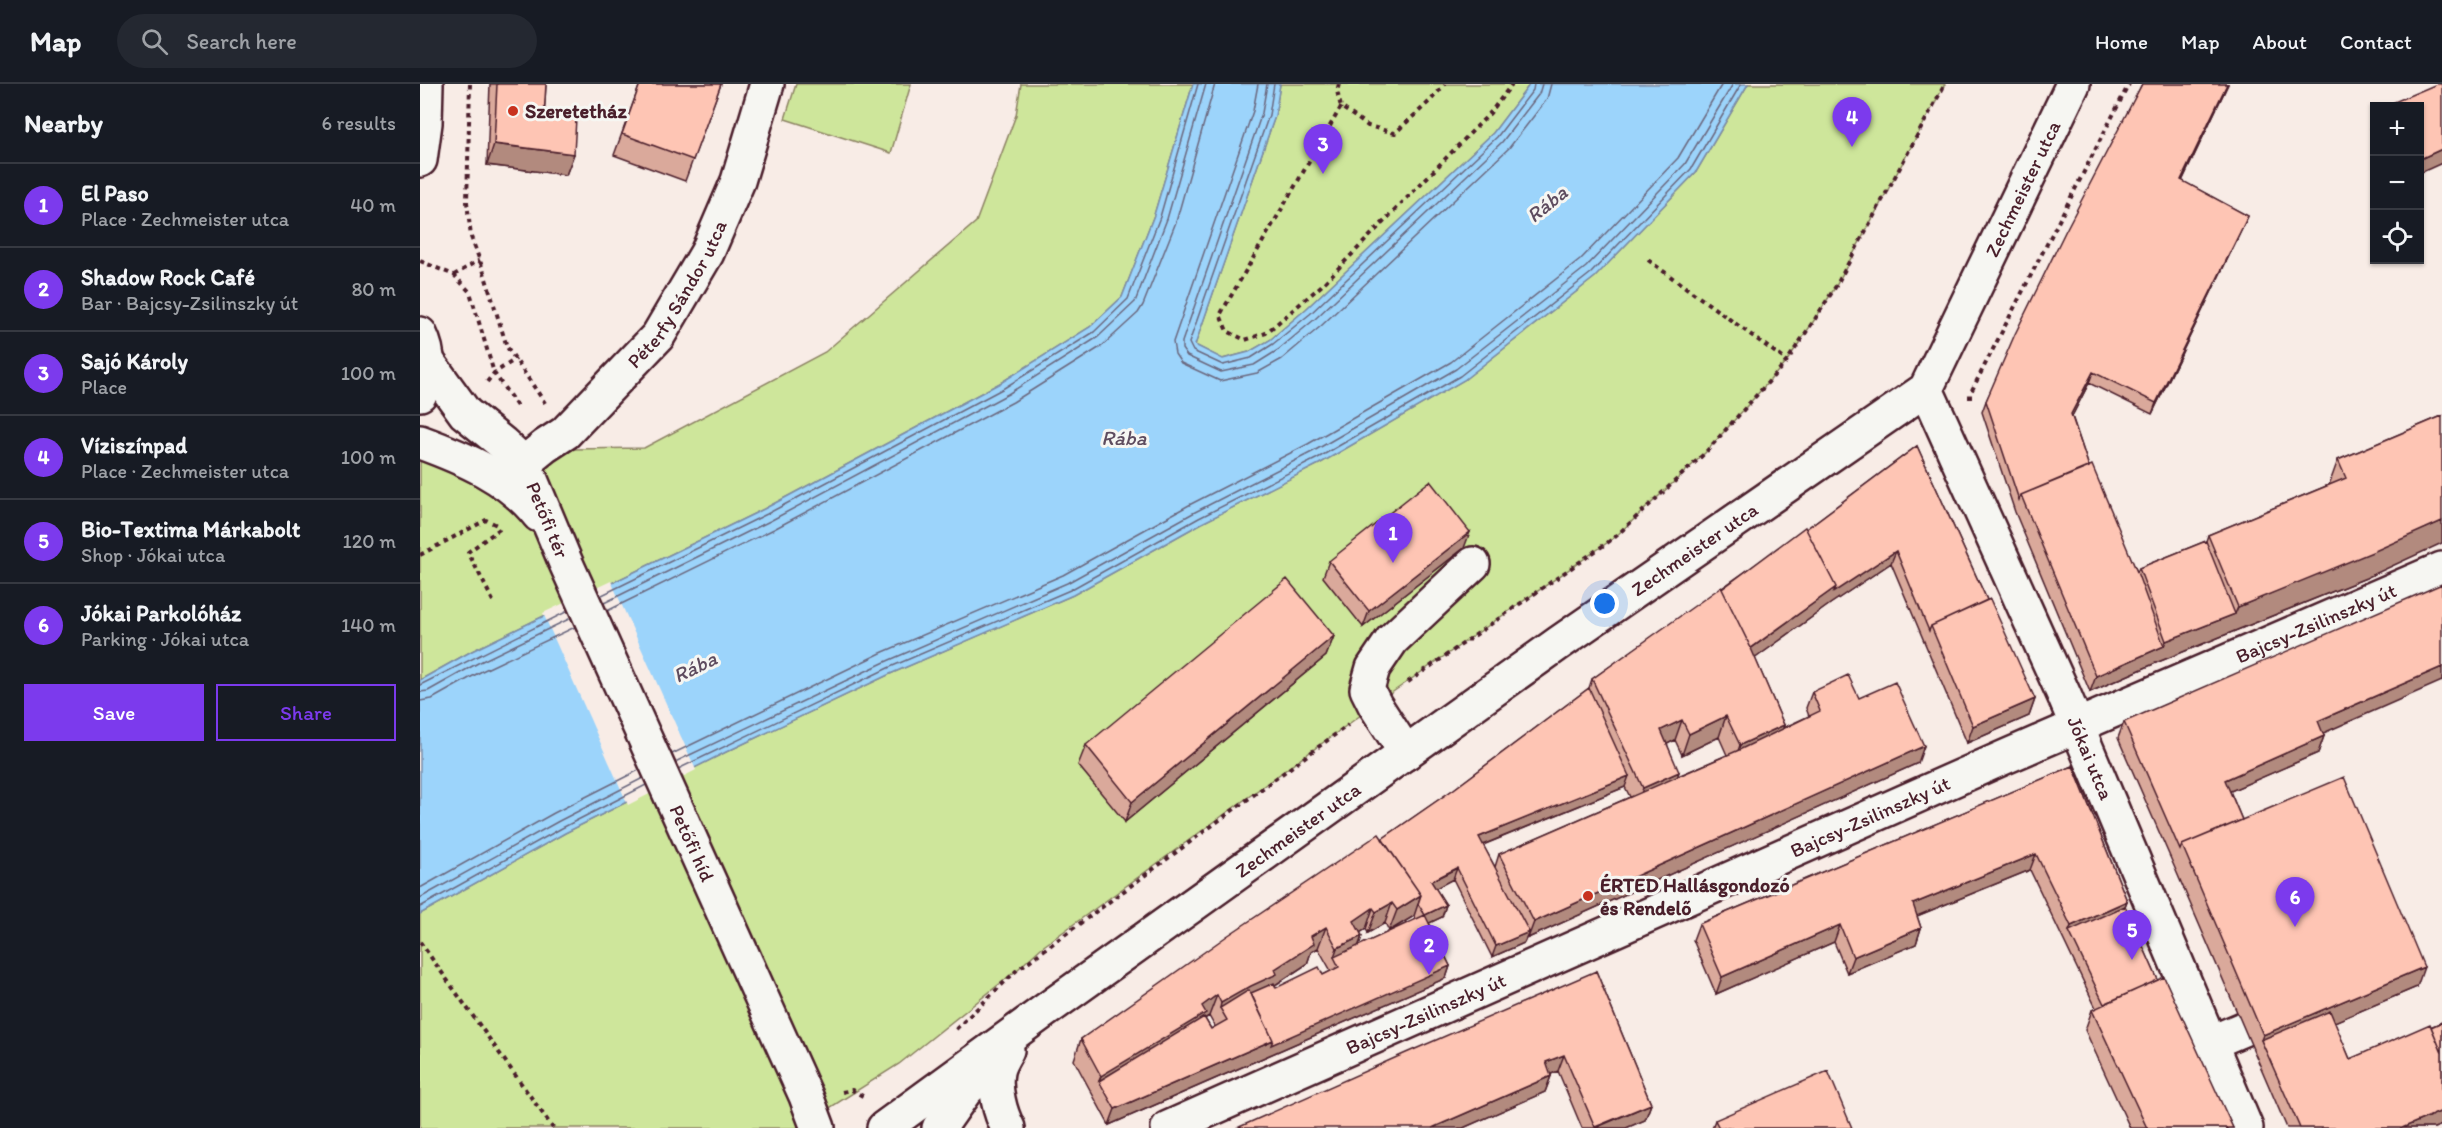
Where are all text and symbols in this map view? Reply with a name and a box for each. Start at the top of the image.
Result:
search box [117,14,537,68]
text: Map [30,24,81,58]
icon: search [138,25,171,58]
text: Search here [186,28,297,55]
text: Home [2095,29,2148,54]
text: Map [2181,29,2220,54]
text: About [2253,29,2307,54]
text: Contact [2340,29,2412,54]
pin: 4 [1832,98,1872,147]
place label: Szeretetház [525,99,627,123]
map controls [2370,102,2424,264]
button: + [2370,102,2424,156]
marker: Szeretetház [506,104,520,118]
text: Nearby [24,107,103,139]
text: 6 results [322,111,396,135]
street label: Zechmeister utca [1980,116,2066,261]
pin: 3 [1304,124,1342,174]
button: − [2370,156,2424,210]
text: El Paso [81,180,149,207]
water label: Rába [1521,180,1572,228]
text: 1 [39,193,48,217]
text: 40 m [350,193,396,217]
text: Place · Zechmeister utca [81,207,289,231]
button: locate [2370,210,2424,264]
street label: Péterfy Sándor utca [622,216,732,373]
text: Shadow Rock Café [81,264,255,291]
text: 2 [38,277,49,301]
text: 80 m [351,277,396,301]
text: Bar · Bajcsy-Zsilinszky út [81,291,298,315]
text: Sajó Károly [81,348,188,375]
text: 3 [38,361,49,385]
text: 100 m [341,361,396,385]
text: Place [81,375,127,399]
water label: Rába [1101,425,1147,450]
text: Víziszínpad [81,432,187,459]
text: 4 [37,445,50,469]
text: 100 m [341,445,396,469]
text: Place · Zechmeister utca [81,459,289,483]
street label: Petőfi tér [521,478,574,562]
street label: Zechmeister utca [1627,497,1763,601]
pin: 1 [1374,514,1412,563]
text: Bio-Textima Márkabolt [81,516,300,543]
text: 5 [38,529,49,553]
text: 120 m [343,529,396,553]
text: Shop · Jókai utca [81,543,225,567]
street label: Bajcsy-Zsilinszky út [2232,578,2400,668]
your location [1590,589,1619,618]
text: Jókai Parkolóház [81,600,241,627]
text: 6 [38,613,49,637]
text: 140 m [341,613,396,637]
text: Parking · Jókai utca [81,627,249,651]
water label: Rába [669,645,721,688]
button: Save [24,684,204,741]
button: Share [216,684,396,741]
street label: Jókai utca [2062,713,2119,804]
street label: Bajcsy-Zsilinszky út [1786,771,1954,863]
street label: Zechmeister utca [1230,777,1366,883]
street label: Petőfi híd [664,801,720,885]
place label: ÉRTED Hallásgondozó és Rendelő [1600,873,1790,920]
pin: 6 [2276,878,2314,927]
marker: ÉRTED Hallásgondozó és Rendelő [1581,889,1595,903]
pin: 5 [2112,910,2152,960]
pin: 2 [1410,926,1448,975]
street label: Bajcsy-Zsilinszky út [1342,968,1509,1060]

